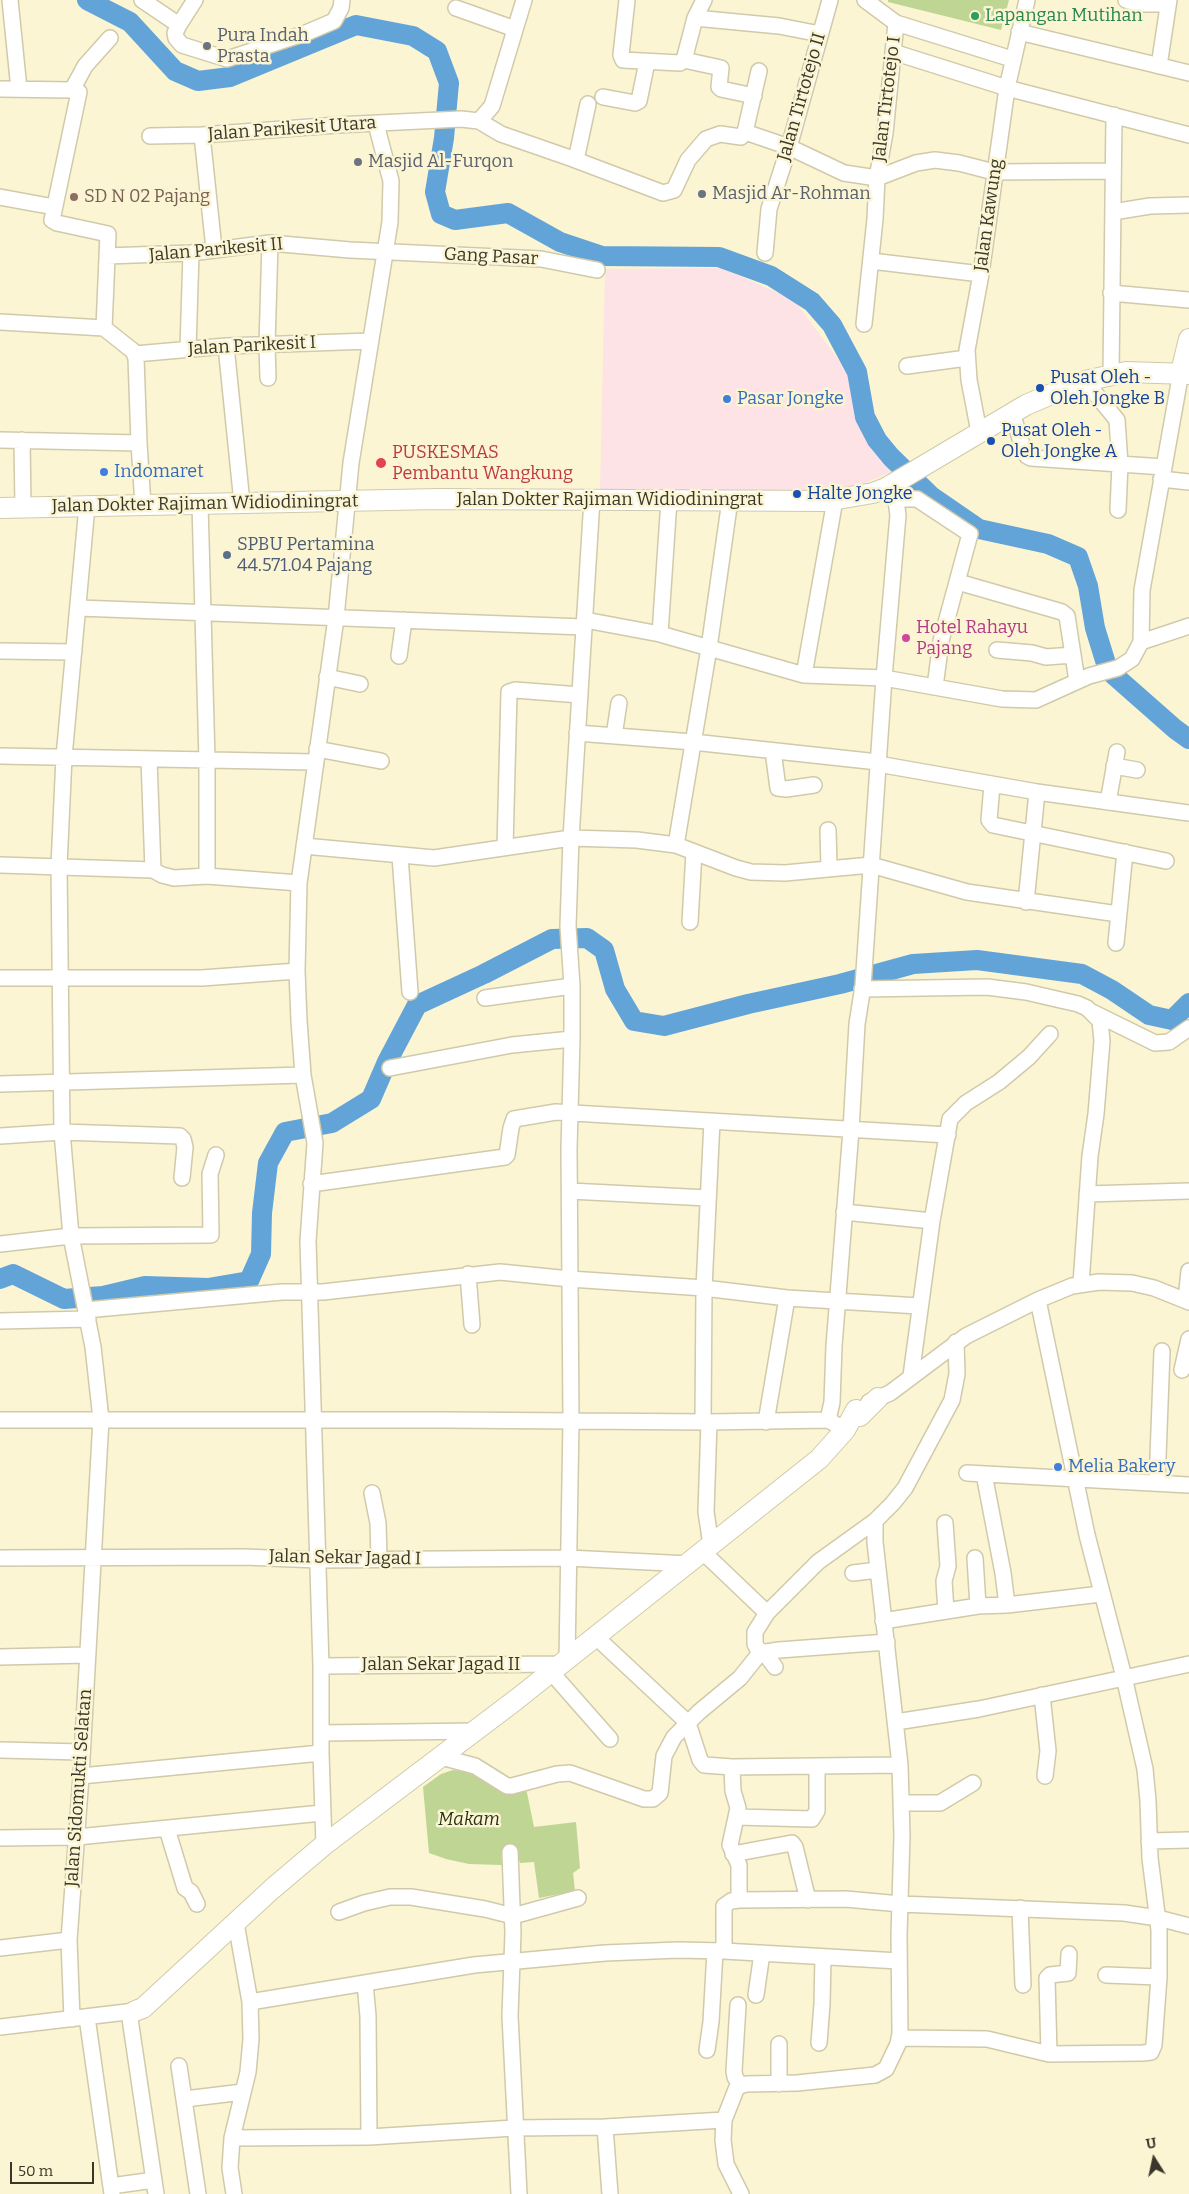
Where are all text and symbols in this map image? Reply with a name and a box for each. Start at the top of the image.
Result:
place label: Lapangan Mutihan [985,5,1143,27]
marker: Lapangan Mutihan [969,10,981,22]
place label: Pura Indah Prasta [217,25,309,68]
street label: Jalan Tirtotejo II [773,30,831,164]
street label: Jalan Tirtotejo I [869,35,905,163]
marker: Pura Indah Prasta [201,40,213,52]
street label: Jalan Parikesit Utara [207,112,377,146]
place label: Masjid Al-Furqon [368,151,513,173]
marker: Masjid Al-Furqon [352,156,364,168]
street label: Jalan Kawung [970,157,1008,273]
place label: Masjid Ar-Rohman [712,183,871,205]
place label: SD N 02 Pajang [84,186,210,208]
marker: Masjid Ar-Rohman [696,188,708,200]
marker: SD N 02 Pajang [68,191,80,203]
street label: Jalan Parikesit II [148,233,284,267]
street label: Gang Pasar [443,244,539,270]
street label: Jalan Parikesit I [187,332,317,360]
place label: Pusat Oleh - Oleh Jongke B [1050,367,1165,409]
marker: Pusat Oleh - Oleh Jongke B [1034,382,1046,394]
place label: Pasar Jongke [737,388,844,410]
marker: Pasar Jongke [721,393,733,405]
place label: Pusat Oleh - Oleh Jongke A [1001,420,1117,462]
marker: Pusat Oleh - Oleh Jongke A [985,435,997,447]
place label: PUSKESMAS Pembantu Wangkung [392,442,573,484]
marker: PUSKESMAS Pembantu Wangkung [374,456,388,470]
place label: Indomaret [114,461,204,483]
marker: Indomaret [98,466,110,478]
place label: Halte Jongke [807,483,912,505]
marker: Halte Jongke [791,488,803,500]
street label: Jalan Dokter Rajiman Widiodiningrat [457,489,763,511]
street label: Jalan Dokter Rajiman Widiodiningrat [51,491,359,517]
place label: SPBU Pertamina 44.571.04 Pajang [237,534,375,576]
marker: SPBU Pertamina 44.571.04 Pajang [221,549,233,561]
place label: Hotel Rahayu Pajang [916,617,1028,660]
marker: Hotel Rahayu Pajang [900,632,912,644]
place label: Melia Bakery [1068,1456,1176,1478]
marker: Melia Bakery [1052,1461,1064,1473]
street label: Jalan Sekar Jagad I [269,1546,421,1570]
street label: Jalan Sekar Jagad II [362,1654,520,1676]
street label: Jalan Sidomukti Selatan [61,1688,97,1888]
park label: Makam [438,1809,500,1831]
north arrow [1129,2134,1179,2184]
text: U [1145,2134,1158,2153]
scale bar [12,2152,96,2184]
text: 50 m [18,2162,53,2180]

